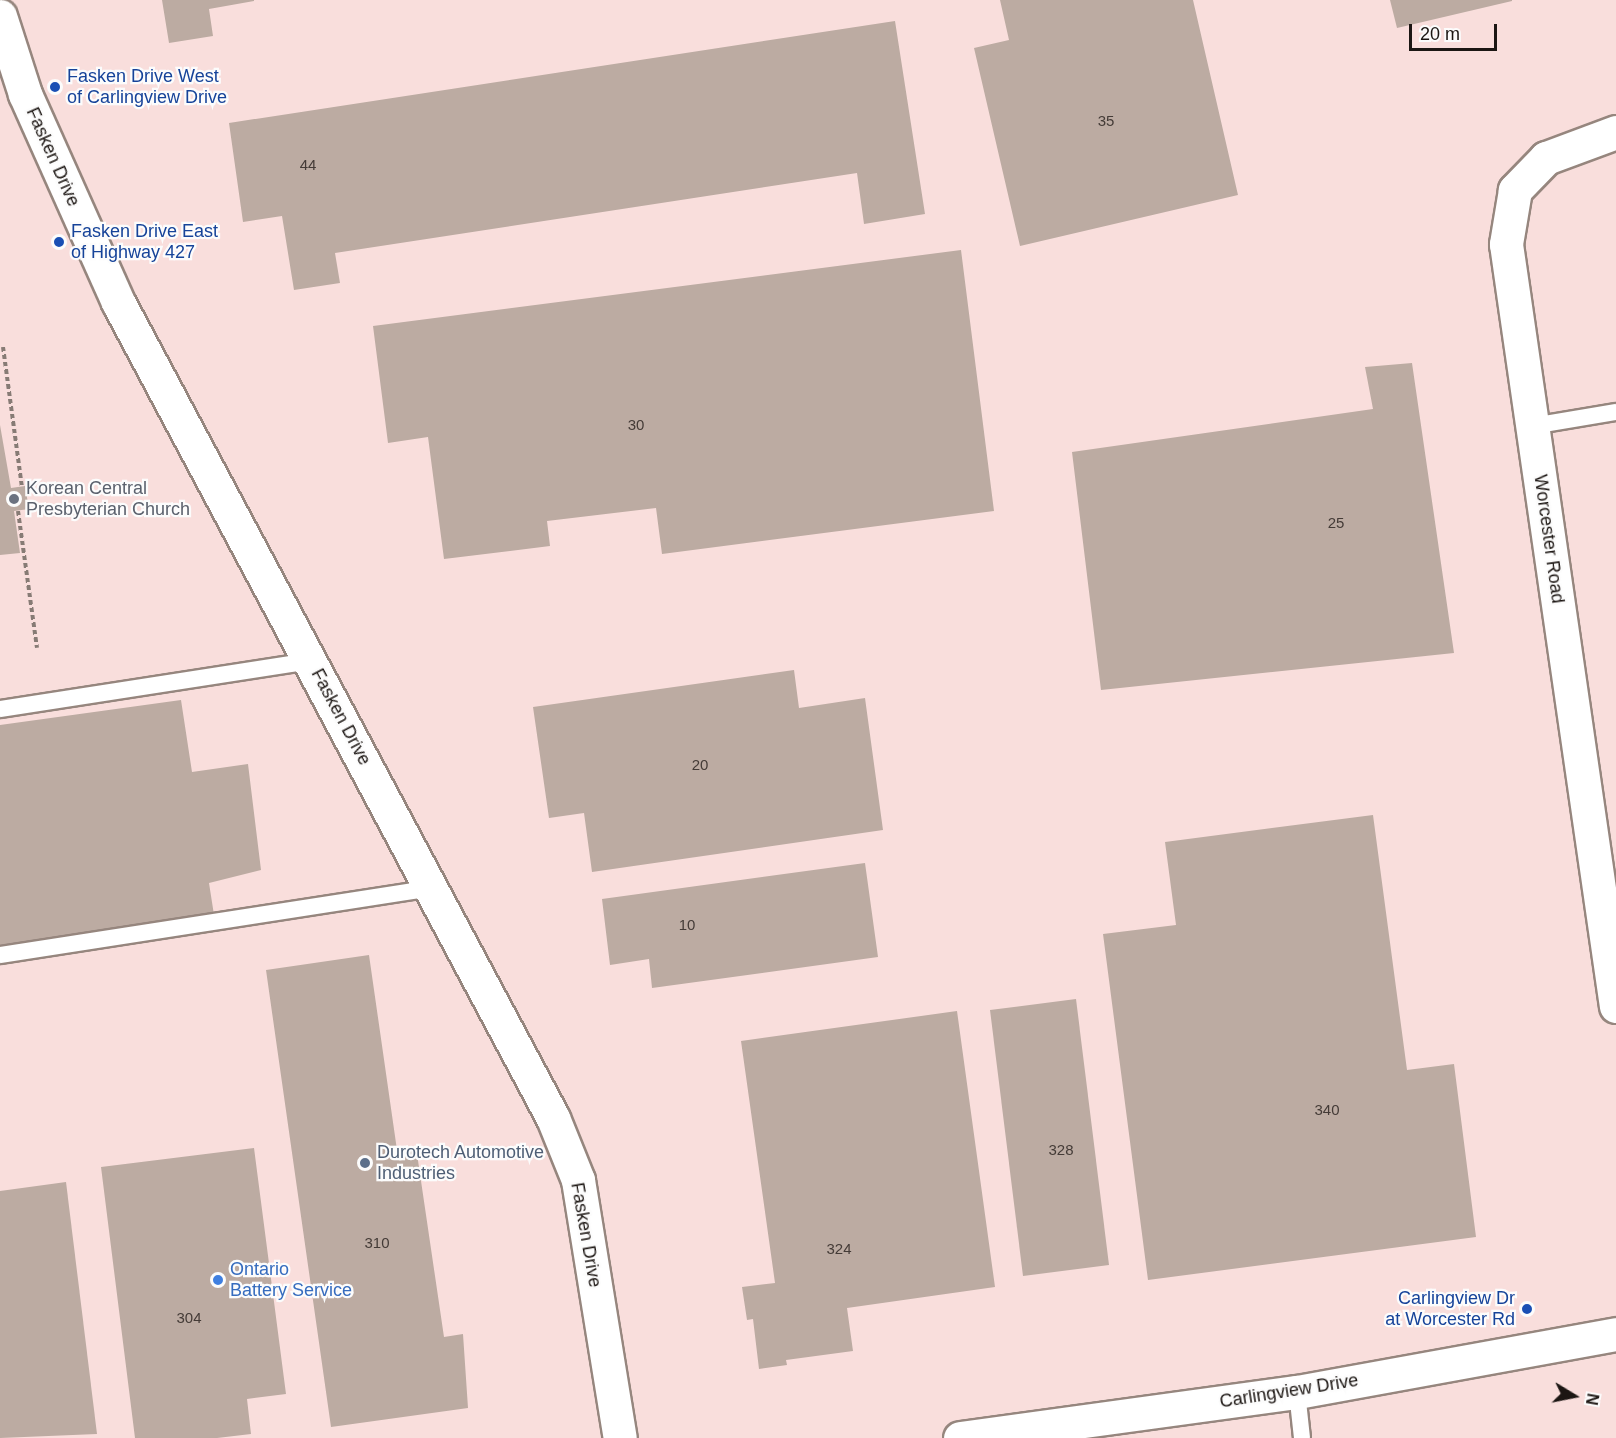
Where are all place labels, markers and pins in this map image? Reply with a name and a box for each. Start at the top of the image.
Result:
place label: Fasken Drive West of Carlingview Drive [67,66,227,109]
marker: Fasken Drive West of Carlingview Drive [48,80,62,94]
place label: Fasken Drive East of Highway 427 [71,221,218,264]
marker: Fasken Drive East of Highway 427 [52,235,66,249]
place label: Korean Central Presbyterian Church [26,478,190,520]
marker: Korean Central Presbyterian Church [7,492,21,506]
place label: Durotech Automotive Industries [377,1142,545,1184]
marker: Durotech Automotive Industries [358,1156,372,1170]
place label: Ontario Battery Service [230,1259,352,1302]
marker: Ontario Battery Service [211,1273,225,1287]
place label: Carlingview Dr at Worcester Rd [1385,1288,1515,1330]
marker: Carlingview Dr at Worcester Rd [1520,1302,1534,1316]

